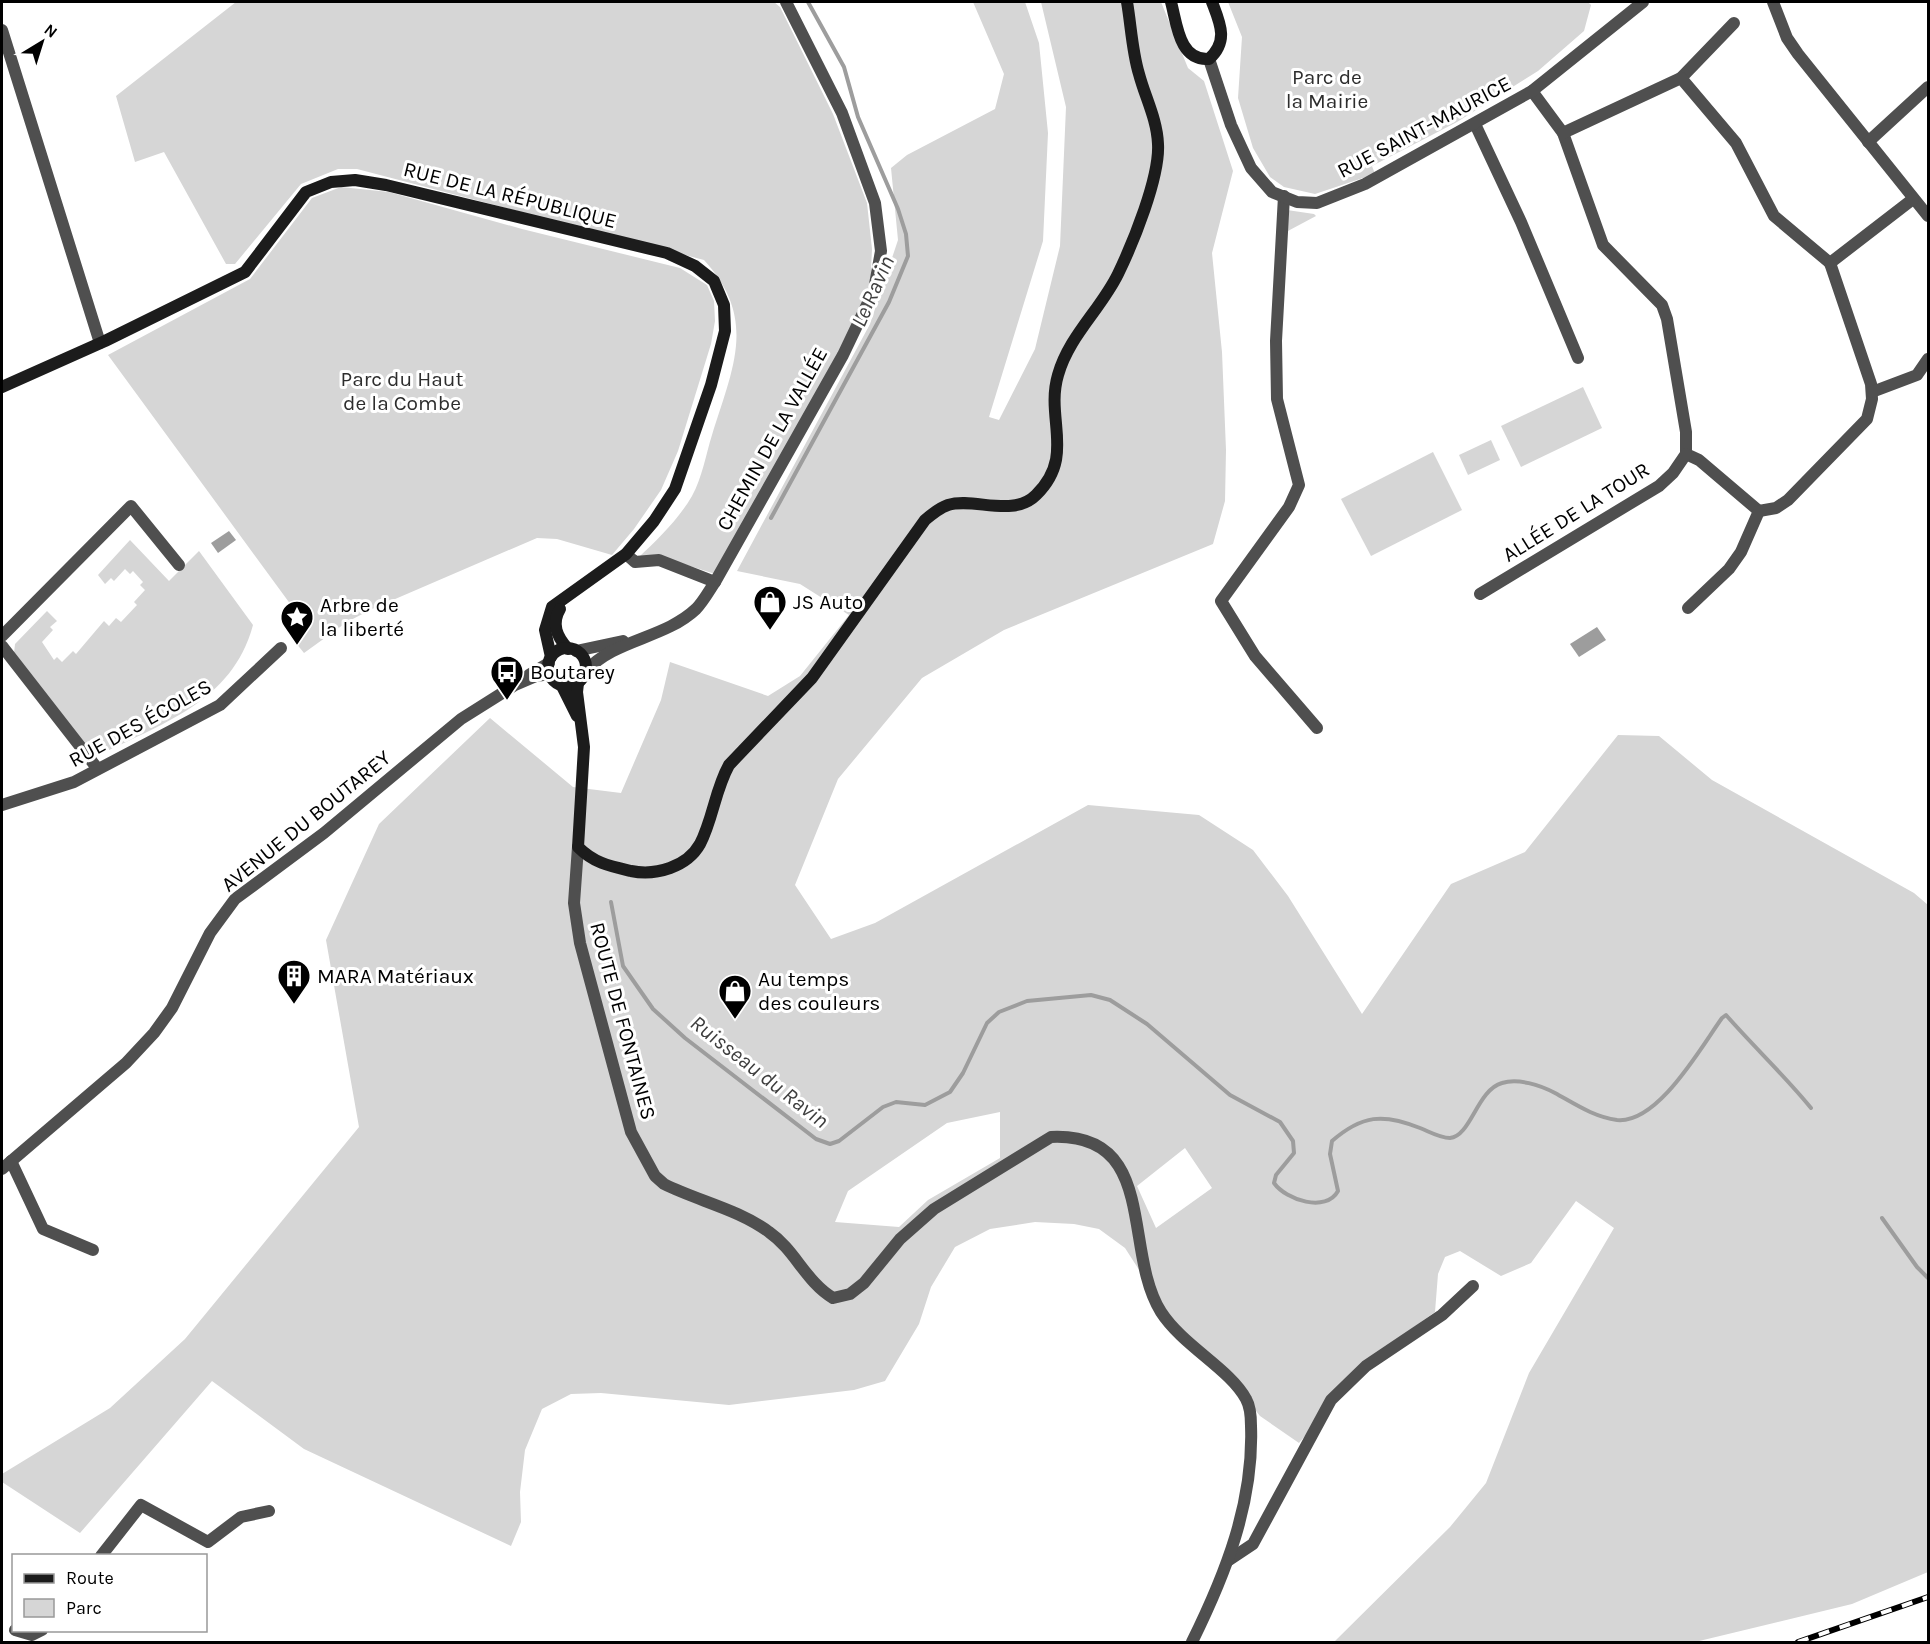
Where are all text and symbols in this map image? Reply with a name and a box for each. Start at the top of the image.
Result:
north arrow [12,12,72,72]
text: N [41,20,61,42]
park label: Parc de la Mairie [1286,65,1368,113]
street label: RUE SAINT-MAURICE [1333,71,1515,183]
street label: RUE DE LA RÉPUBLIQUE [401,157,619,233]
water label: Le Ravin [846,252,900,331]
street label: CHEMIN DE LA VALLÉE [712,343,832,535]
park label: Parc du Haut de la Combe [341,367,464,415]
street label: ALLÉE DE LA TOUR [1498,457,1654,567]
shop icon: JS Auto [752,584,788,631]
place label: JS Auto [793,590,863,614]
place label: Arbre de la liberté [320,593,404,641]
place icon: Arbre de la liberté [279,599,315,646]
bus stop icon: Boutarey [489,654,525,701]
place label: Boutarey [530,660,615,684]
street label: RUE DES ÉCOLES [65,674,215,772]
street label: AVENUE DU BOUTAREY [217,745,396,897]
street label: ROUTE DE FONTAINES [585,920,661,1122]
building icon: MARA Matériaux [276,958,312,1005]
place label: MARA Matériaux [317,964,474,988]
place label: Au temps des couleurs [758,967,880,1015]
shop icon: Au temps des couleurs [717,973,753,1020]
water label: Ruisseau du Ravin [685,1010,834,1134]
legend [12,1554,207,1632]
text: Route [66,1567,114,1589]
text: Parc [66,1597,102,1619]

